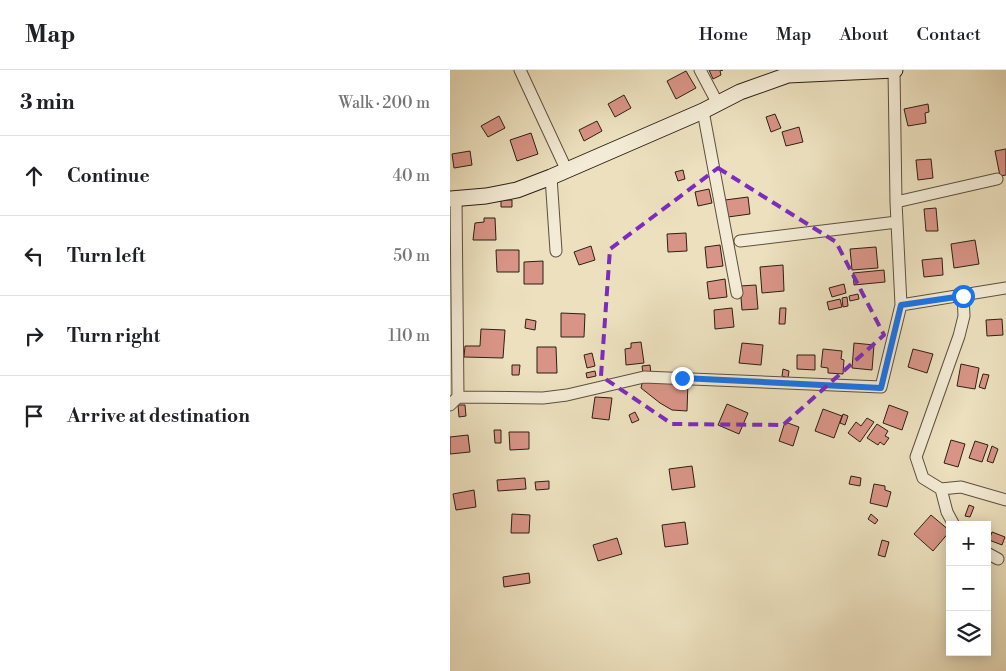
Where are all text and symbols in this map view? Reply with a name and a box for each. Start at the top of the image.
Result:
text: Map [25,20,75,50]
text: Home [699,23,748,46]
text: Map [776,23,812,46]
text: About [840,23,889,46]
text: Contact [917,23,981,46]
text: 3 min [20,90,75,116]
text: Walk · 200 m [338,93,430,113]
icon: ahead [20,162,48,190]
text: Continue [67,164,150,188]
text: 40 m [393,166,430,186]
icon: left [20,242,48,270]
text: Turn left [67,244,146,268]
text: 50 m [393,246,430,266]
route start [952,285,975,308]
icon: right [20,322,48,350]
text: Turn right [67,324,160,348]
text: 110 m [388,326,430,346]
route end [671,367,694,390]
icon: arrive [20,402,48,430]
text: Arrive at destination [67,404,250,428]
map controls [946,521,991,656]
button: + [946,521,991,566]
button: − [946,566,991,611]
button: layers [946,611,991,656]

